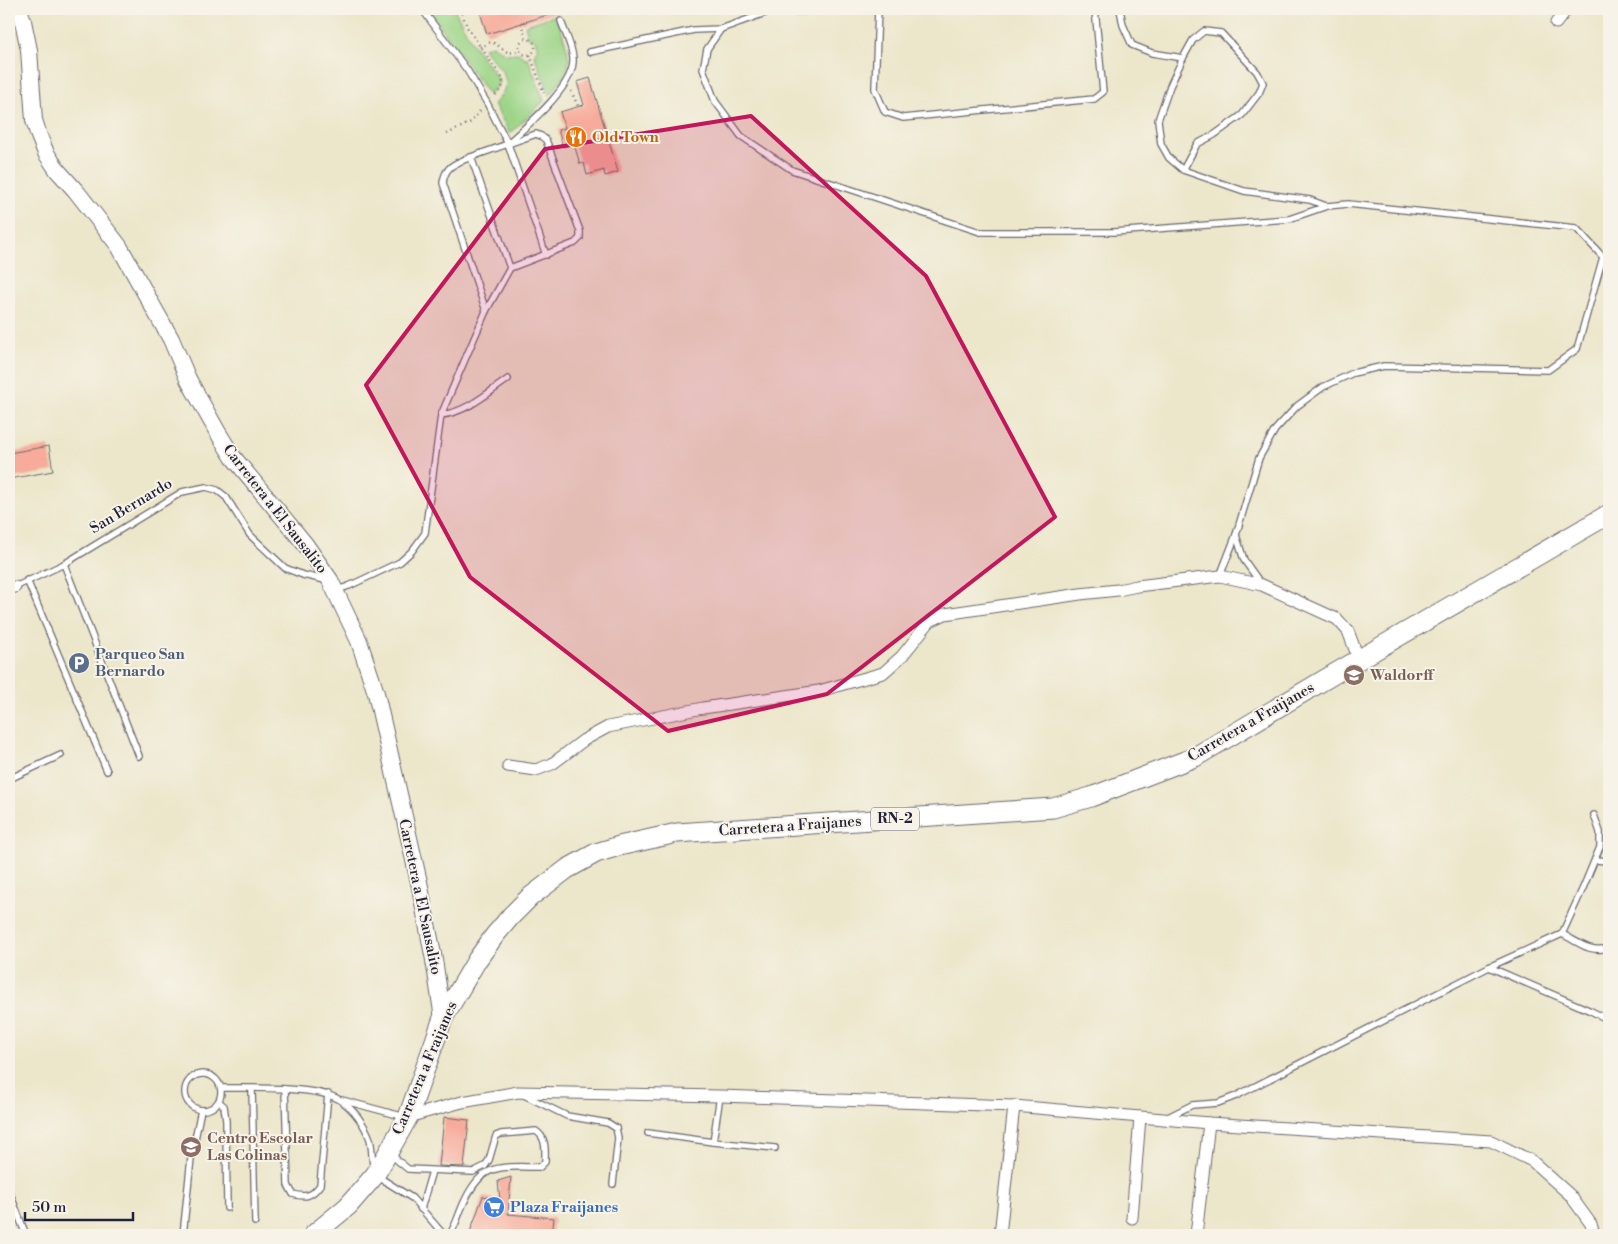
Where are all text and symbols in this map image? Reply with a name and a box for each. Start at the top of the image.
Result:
restaurant icon: Old Town [564,125,588,149]
place label: Old Town [592,128,660,147]
street label: Carretera a El Sausalito [219,441,331,577]
street label: San Bernardo [86,474,176,538]
place label: Parqueo San Bernardo [95,645,185,681]
parking icon: Parqueo San Bernardo [67,651,91,675]
school or university icon: Waldorff [1342,663,1366,687]
place label: Waldorff [1369,666,1435,685]
street label: Carretera a Fraijanes [1184,678,1318,766]
road number: RN-2 [871,808,919,831]
street label: Carretera a Fraijanes [718,812,862,840]
street label: Carretera a El Sausalito [394,817,446,977]
street label: Carretera a Fraijanes [388,998,462,1138]
place label: Centro Escolar Las Colinas [207,1129,314,1165]
school or university icon: Centro Escolar Las Colinas [179,1135,203,1159]
scale bar [25,1189,132,1221]
supermarket icon: Plaza Fraijanes [482,1195,506,1219]
text: 50 m [32,1198,66,1217]
place label: Plaza Fraijanes [510,1198,618,1217]

